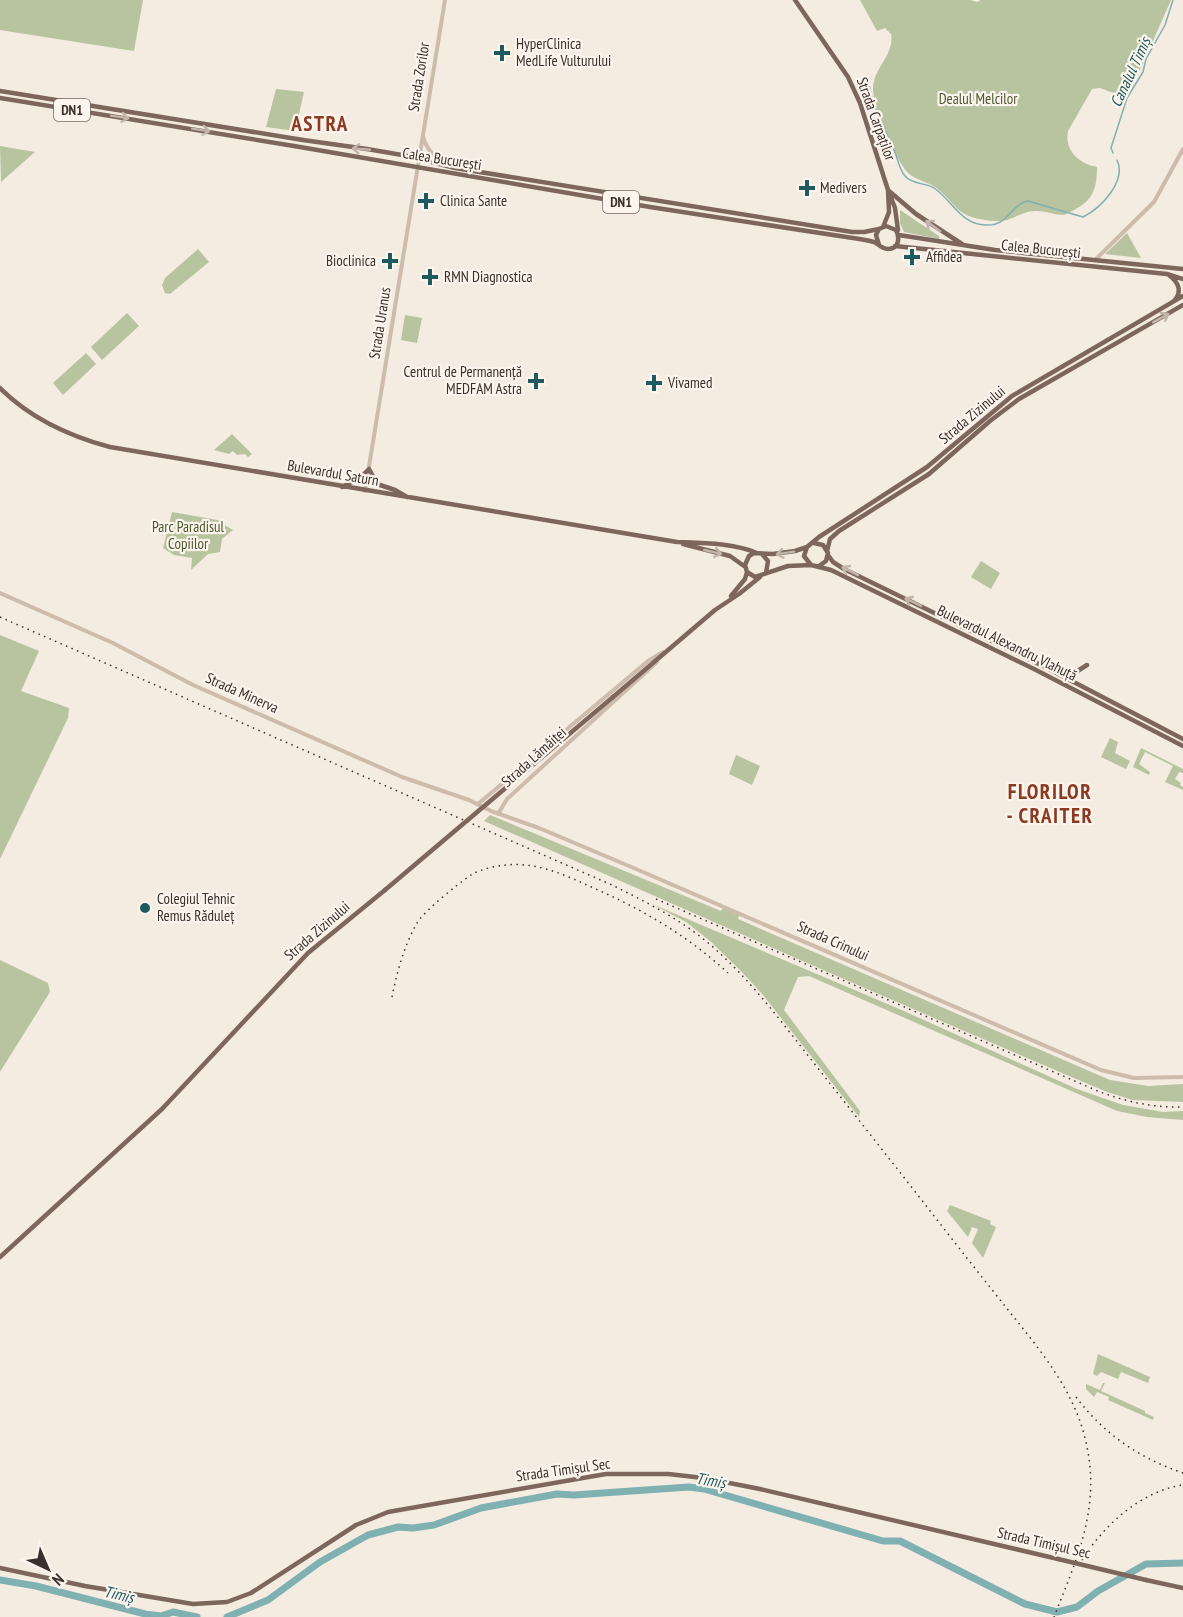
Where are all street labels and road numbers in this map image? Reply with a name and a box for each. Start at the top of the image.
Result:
street label: Strada Zorilor [404,40,434,113]
street label: Strada Carpaților [853,75,901,164]
road number: DN1 [54,99,90,121]
street label: Calea București [401,143,483,174]
road number: DN1 [603,191,639,213]
street label: Calea București [1000,235,1082,262]
street label: Strada Uranus [364,286,395,360]
street label: Strada Zizinului [935,381,1009,448]
street label: Bulevardul Saturn [286,455,380,490]
street label: Bulevardul Alexandru Vlahuță [934,600,1080,685]
street label: Strada Minerva [203,668,282,717]
street label: Strada Lămâiței [497,722,570,791]
street label: Strada Zizinului [280,897,353,964]
street label: Strada Crinului [794,916,872,965]
street label: Strada Timișul Sec [515,1453,612,1486]
street label: Strada Timișul Sec [996,1523,1093,1563]

